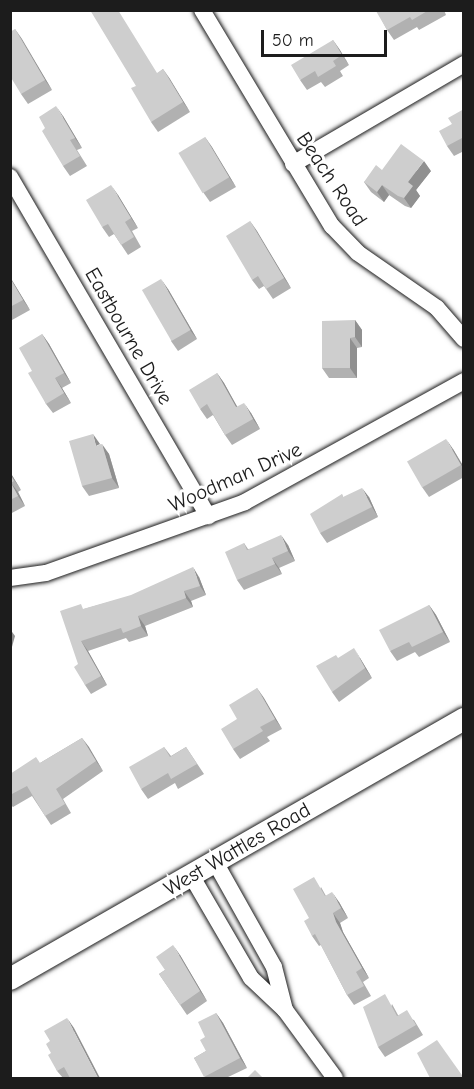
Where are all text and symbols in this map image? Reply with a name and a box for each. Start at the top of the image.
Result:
scale bar [264,18,390,56]
text: 50 m [272,30,314,51]
street label: Beach Road [291,127,373,231]
street label: Eastbourne Drive [80,263,178,409]
street label: Woodman Drive [165,436,305,518]
street label: West Wattles Road [159,797,315,901]

